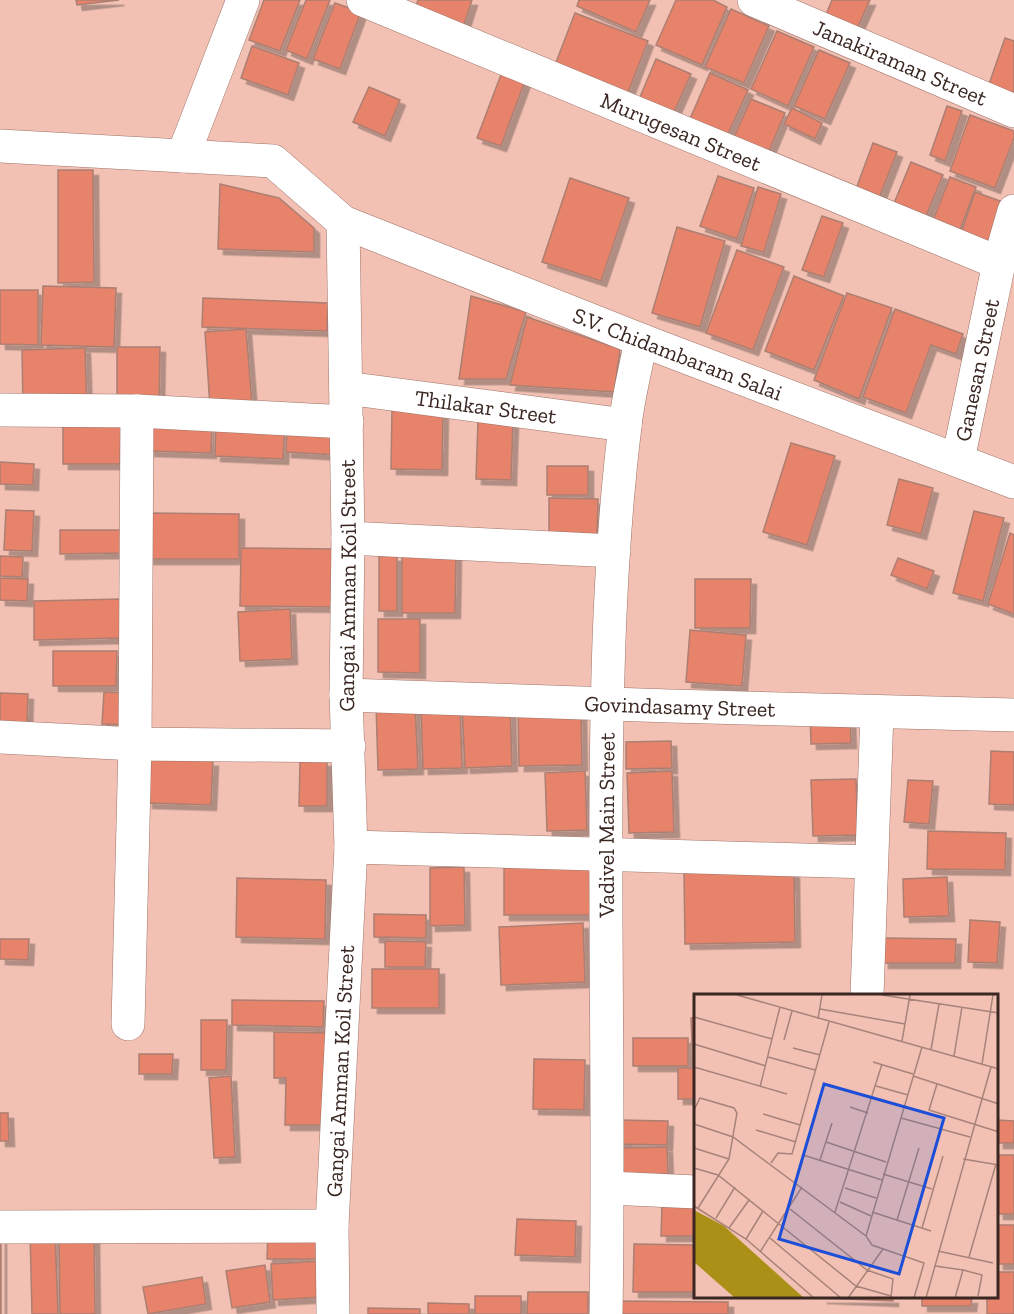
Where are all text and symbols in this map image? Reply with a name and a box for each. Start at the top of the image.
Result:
street label: Janakiraman Street [809,14,992,112]
street label: Murugesan Street [596,87,766,177]
street label: Ganesan Street [949,296,1005,444]
street label: S.V. Chidambaram Salai [569,301,786,407]
street label: Thilakar Street [413,384,559,430]
street label: Gangai Amman Koil Street [333,458,362,712]
street label: Govindasamy Street [584,690,777,723]
street label: Vadivel Main Street [593,731,621,919]
street label: Gangai Amman Koil Street [320,944,360,1198]
inset map [694,994,999,1299]

